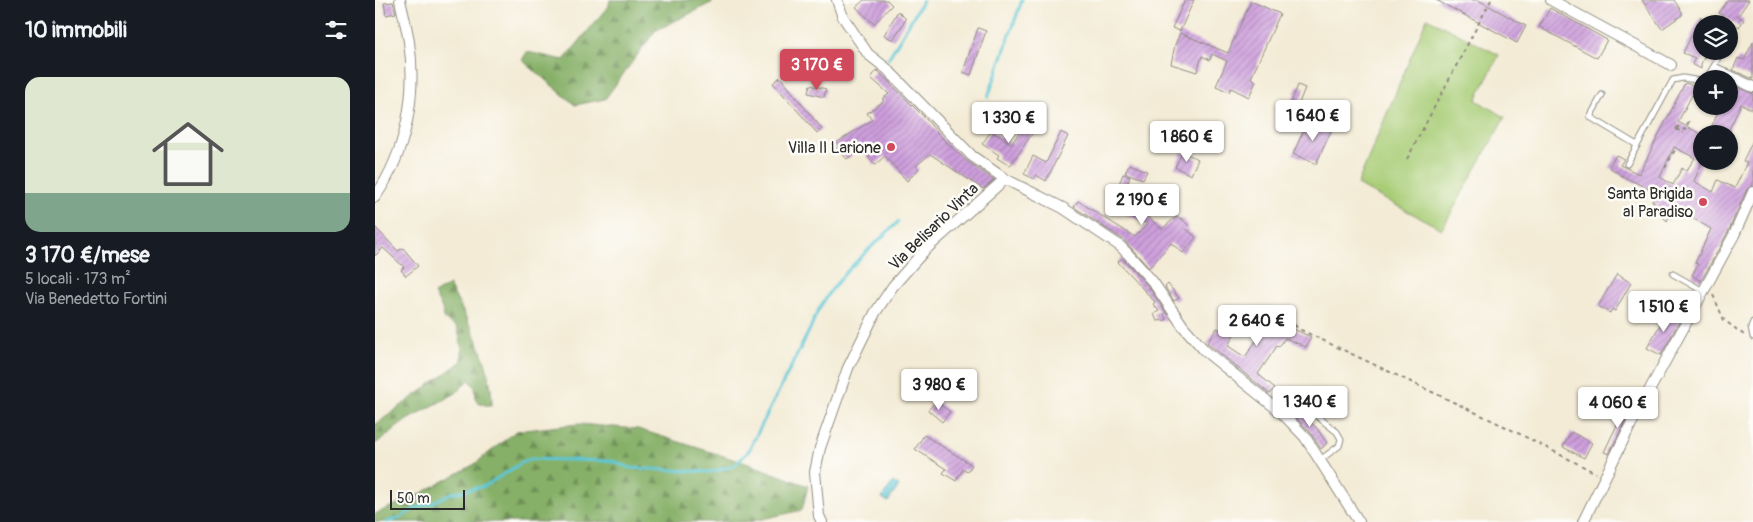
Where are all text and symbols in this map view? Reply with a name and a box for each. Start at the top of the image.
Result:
map controls [1693,15,1738,170]
button: layers [1693,15,1738,60]
icon: filters [322,16,350,44]
text: 10 immobili [25,17,127,44]
pin: 3 170 € [771,48,863,91]
text: 3 170 € [791,55,843,75]
button: + [1693,70,1738,115]
pin: 1 640 € [1267,100,1359,142]
pin: 1 330 € [963,102,1055,144]
text: 1 640 € [1286,106,1340,126]
text: 1 330 € [983,108,1035,128]
icon: home [143,109,233,199]
pin: 1 860 € [1141,120,1233,163]
button: − [1693,125,1738,170]
text: 1 860 € [1161,127,1213,147]
place label: Villa Il Larione [788,138,881,158]
marker: Villa Il Larione [885,141,897,153]
street label: Via Belisario Vinta [885,179,983,275]
pin: 2 190 € [1096,184,1188,226]
place label: Santa Brigida al Paradiso [1607,184,1693,222]
text: 2 190 € [1116,190,1168,210]
marker: Santa Brigida al Paradiso [1697,196,1709,208]
text: 3 170 €/mese [25,242,150,269]
text: 5 locali · 173 m² [25,269,131,289]
text: Via Benedetto Fortini [25,289,167,309]
pin: 1 510 € [1618,290,1710,333]
text: 1 510 € [1639,297,1689,317]
pin: 2 640 € [1211,304,1303,347]
text: 2 640 € [1229,311,1285,331]
pin: 3 980 € [893,368,985,411]
text: 3 980 € [912,375,966,395]
pin: 1 340 € [1264,386,1356,428]
pin: 4 060 € [1572,386,1664,429]
text: 1 340 € [1284,392,1336,412]
text: 4 060 € [1589,393,1647,413]
scale bar [390,487,465,510]
text: 50 m [397,490,430,507]

